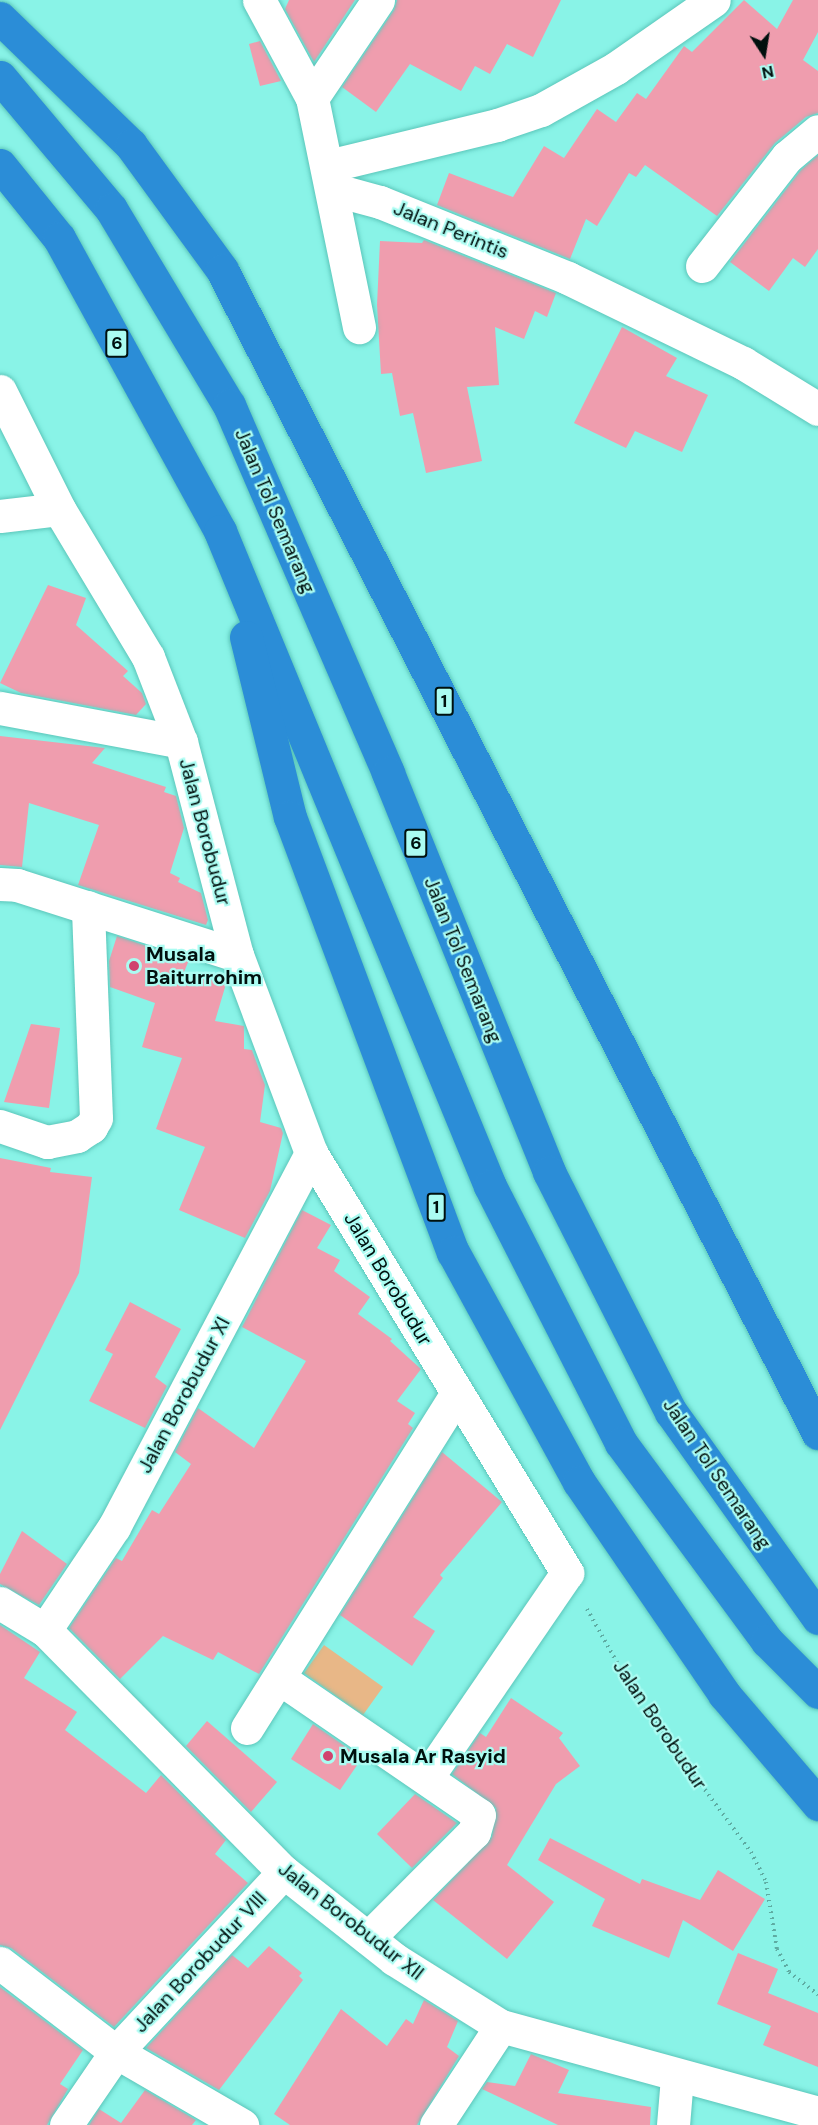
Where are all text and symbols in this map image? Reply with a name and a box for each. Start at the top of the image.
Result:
north arrow [734,24,794,84]
text: N [760,61,776,84]
street label: Jalan Perintis [390,196,512,264]
road number: 6 [105,328,129,358]
street label: Jalan Tol Semarang [229,425,321,597]
road number: 1 [434,686,454,716]
street label: Jalan Borobudur [174,756,236,908]
road number: 6 [404,828,428,858]
street label: Jalan Tol Semarang [419,874,507,1046]
place label: Musala Baiturrohim [146,942,262,989]
marker: Musala Baiturrohim [127,959,141,973]
road number: 1 [426,1192,446,1222]
street label: Jalan Borobudur [339,1208,437,1350]
street label: Jalan Borobudur XI [133,1313,235,1477]
street label: Jalan Tol Semarang [658,1394,776,1554]
street label: Jalan Borobudur [608,1656,712,1794]
place label: Musala Ar Rasyid [340,1744,506,1768]
marker: Musala Ar Rasyid [321,1749,335,1763]
street label: Jalan Borobudur XII [273,1857,429,1985]
street label: Jalan Borobudur VIII [128,1887,272,2037]

